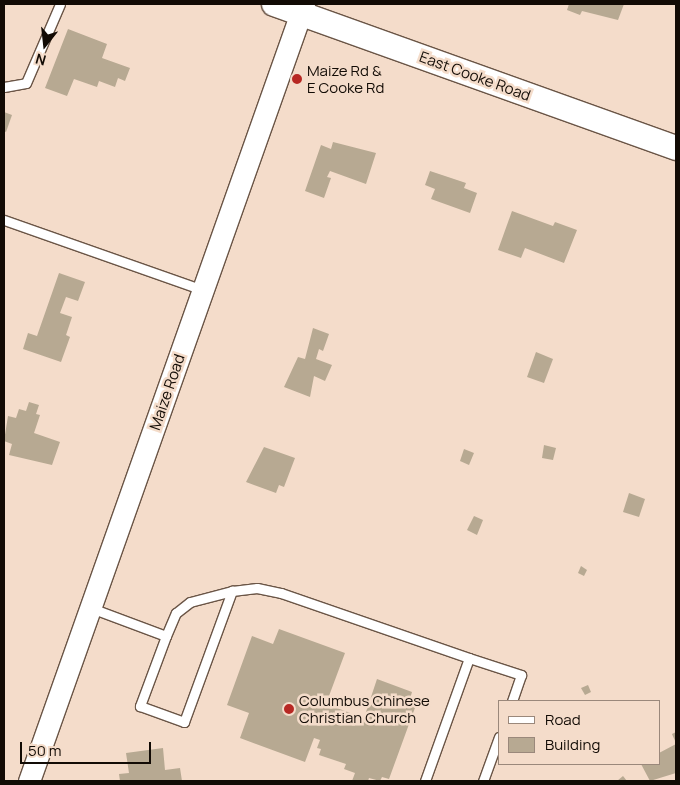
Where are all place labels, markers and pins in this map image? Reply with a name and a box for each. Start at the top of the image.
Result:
place label: Maize Rd & E Cooke Rd [307,61,384,96]
marker: Maize Rd & E Cooke Rd [291,73,303,85]
place label: Columbus Chinese Christian Church [299,691,430,726]
marker: Columbus Chinese Christian Church [283,703,295,715]

